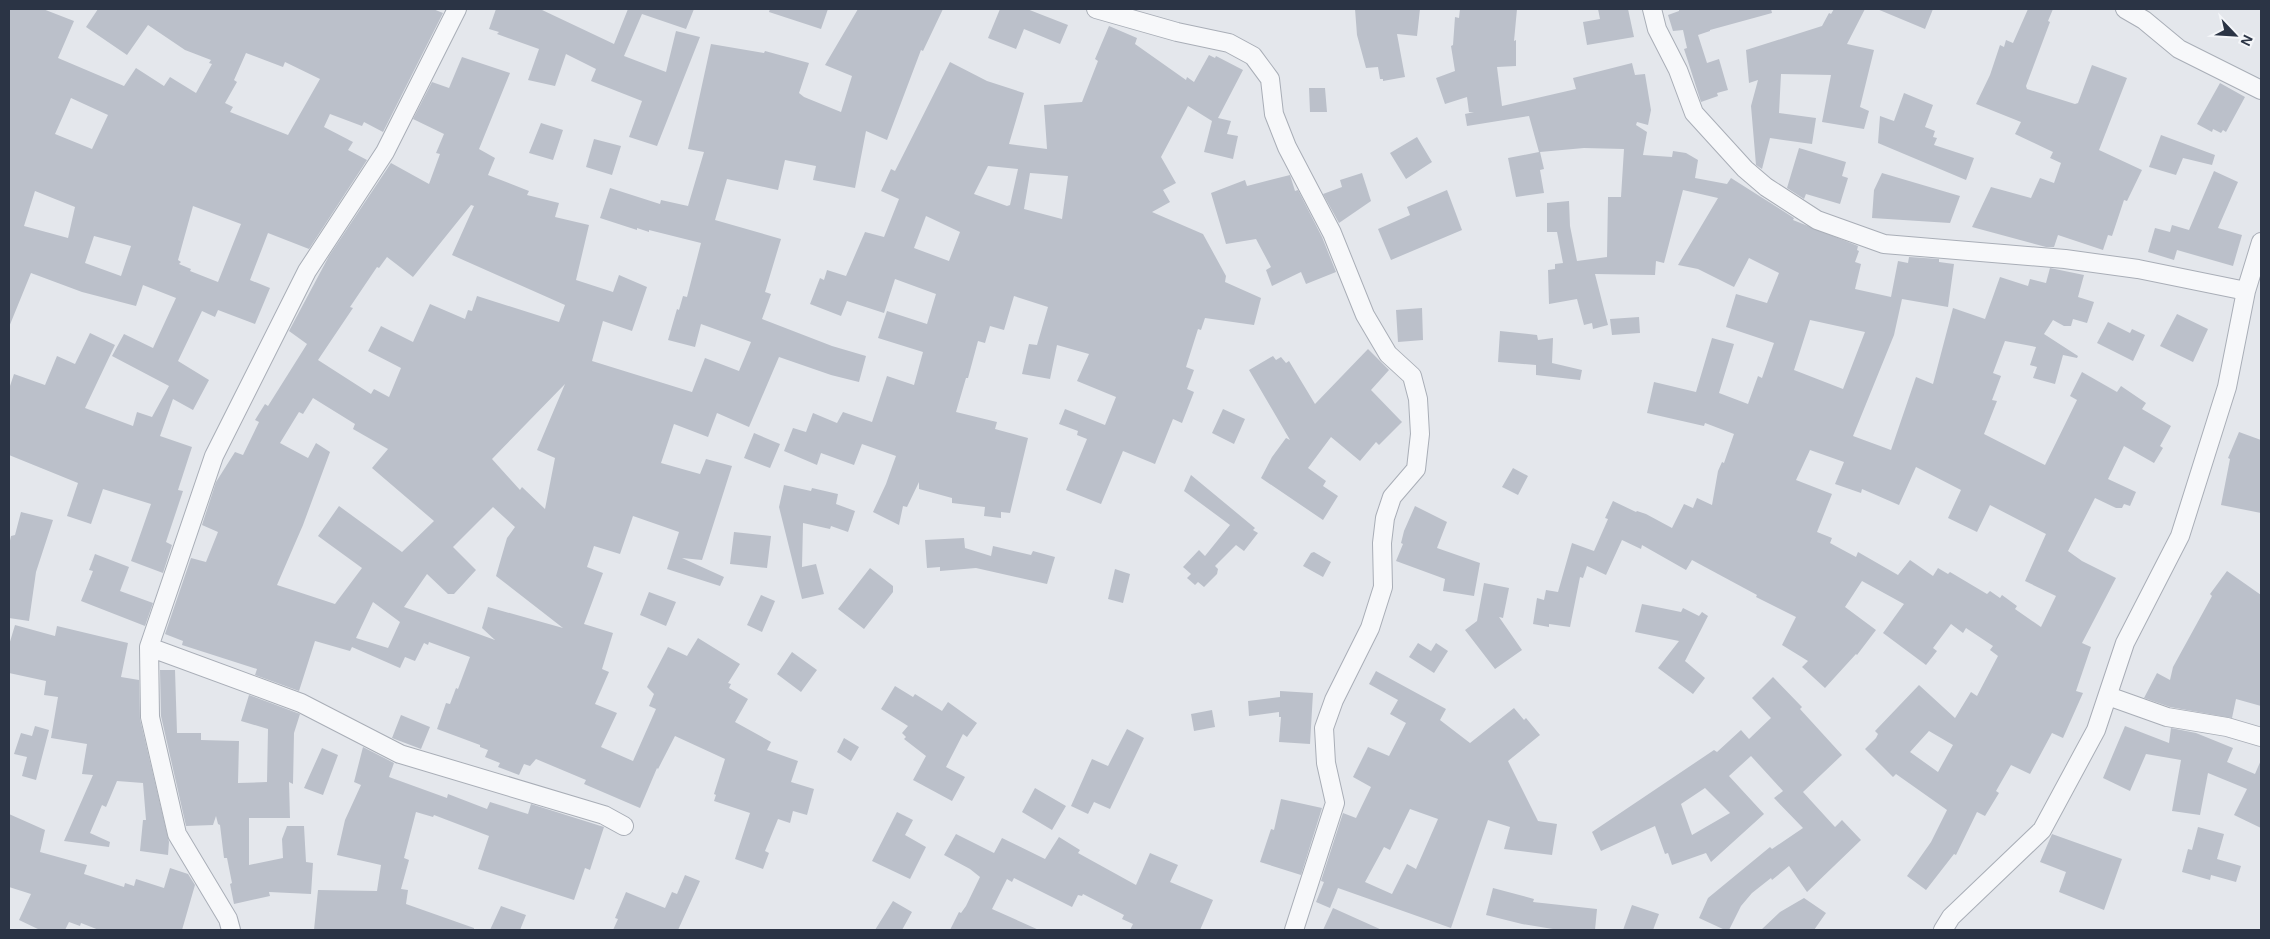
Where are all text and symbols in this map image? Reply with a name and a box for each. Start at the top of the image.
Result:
north arrow [2210,10,2260,60]
text: N [2237,33,2256,48]

